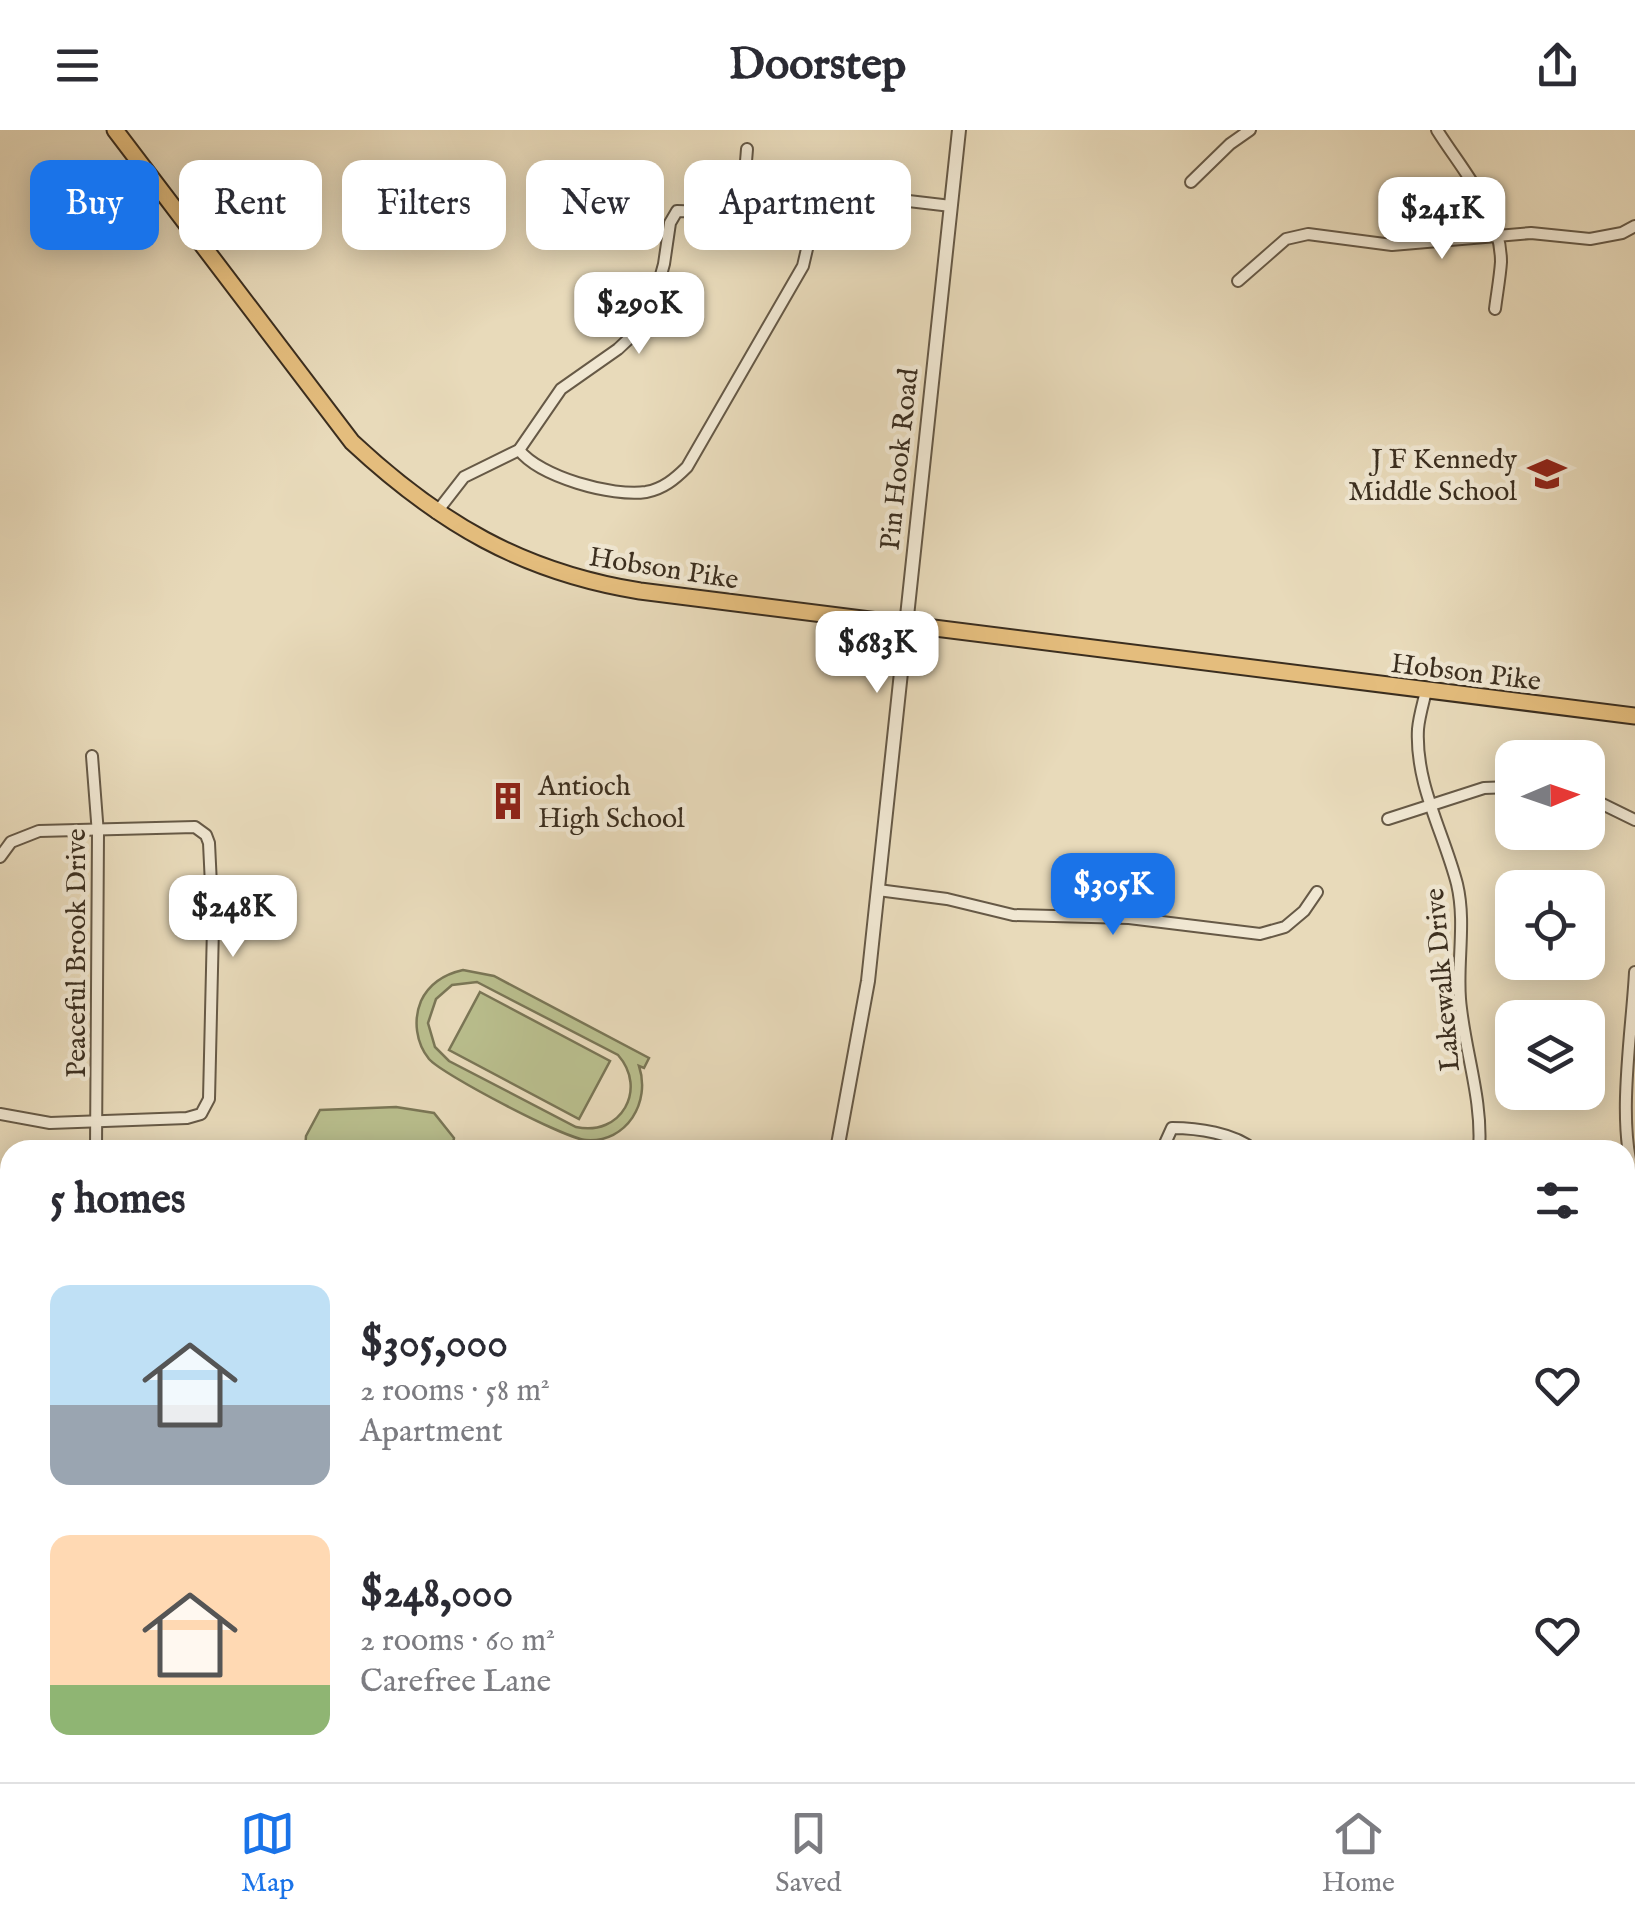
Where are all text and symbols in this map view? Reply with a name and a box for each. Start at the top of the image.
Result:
text: Doorstep [729,37,906,94]
icon: menu [50,38,105,93]
icon: share [1530,38,1585,93]
chip: Buy [30,160,159,250]
chip: Rent [179,160,322,250]
chip: Filters [342,160,506,250]
chip: New [526,160,664,250]
chip: Apartment [684,160,911,250]
pin: $241K [1372,177,1512,262]
text: $241K [1400,189,1484,230]
pin: $290K [569,272,709,357]
text: $290K [596,284,682,325]
street label: Pin Hook Road [874,366,927,552]
place label: J F Kennedy Middle School [1348,443,1517,510]
school or university icon: J F Kennedy Middle School [1526,453,1568,495]
street label: Hobson Pike [586,540,741,599]
pin: $683K [807,611,947,696]
text: $683K [838,623,916,664]
street label: Hobson Pike [1389,647,1543,700]
north arrow [1495,740,1605,850]
map controls [1495,740,1605,1110]
place label: Antioch High School [537,770,685,837]
building icon: Antioch High School [487,780,529,822]
street label: Peaceful Brook Drive [60,828,95,1078]
pin: $305K [1043,853,1183,938]
text: $305K [1073,865,1153,906]
button: locate [1495,870,1605,980]
pin: $248K [163,875,303,960]
street label: Lakewalk Drive [1418,886,1469,1073]
text: $248K [191,887,275,928]
button: layers [1495,1000,1605,1110]
icon: filters [1530,1173,1585,1228]
text: 5 homes [50,1174,186,1227]
text: $305,000 [360,1318,508,1371]
icon: home [130,1325,250,1445]
icon: heart [1530,1358,1585,1413]
text: 2 rooms · 58 m² [360,1371,550,1412]
text: Apartment [360,1412,503,1453]
text: $248,000 [360,1568,513,1621]
icon: home [130,1575,250,1695]
icon: heart [1530,1608,1585,1663]
text: 2 rooms · 60 m² [360,1621,555,1662]
text: Carefree Lane [360,1662,551,1703]
tab: Map [240,1806,295,1901]
tab: Saved [775,1806,842,1901]
tab: Home [1322,1806,1395,1901]

